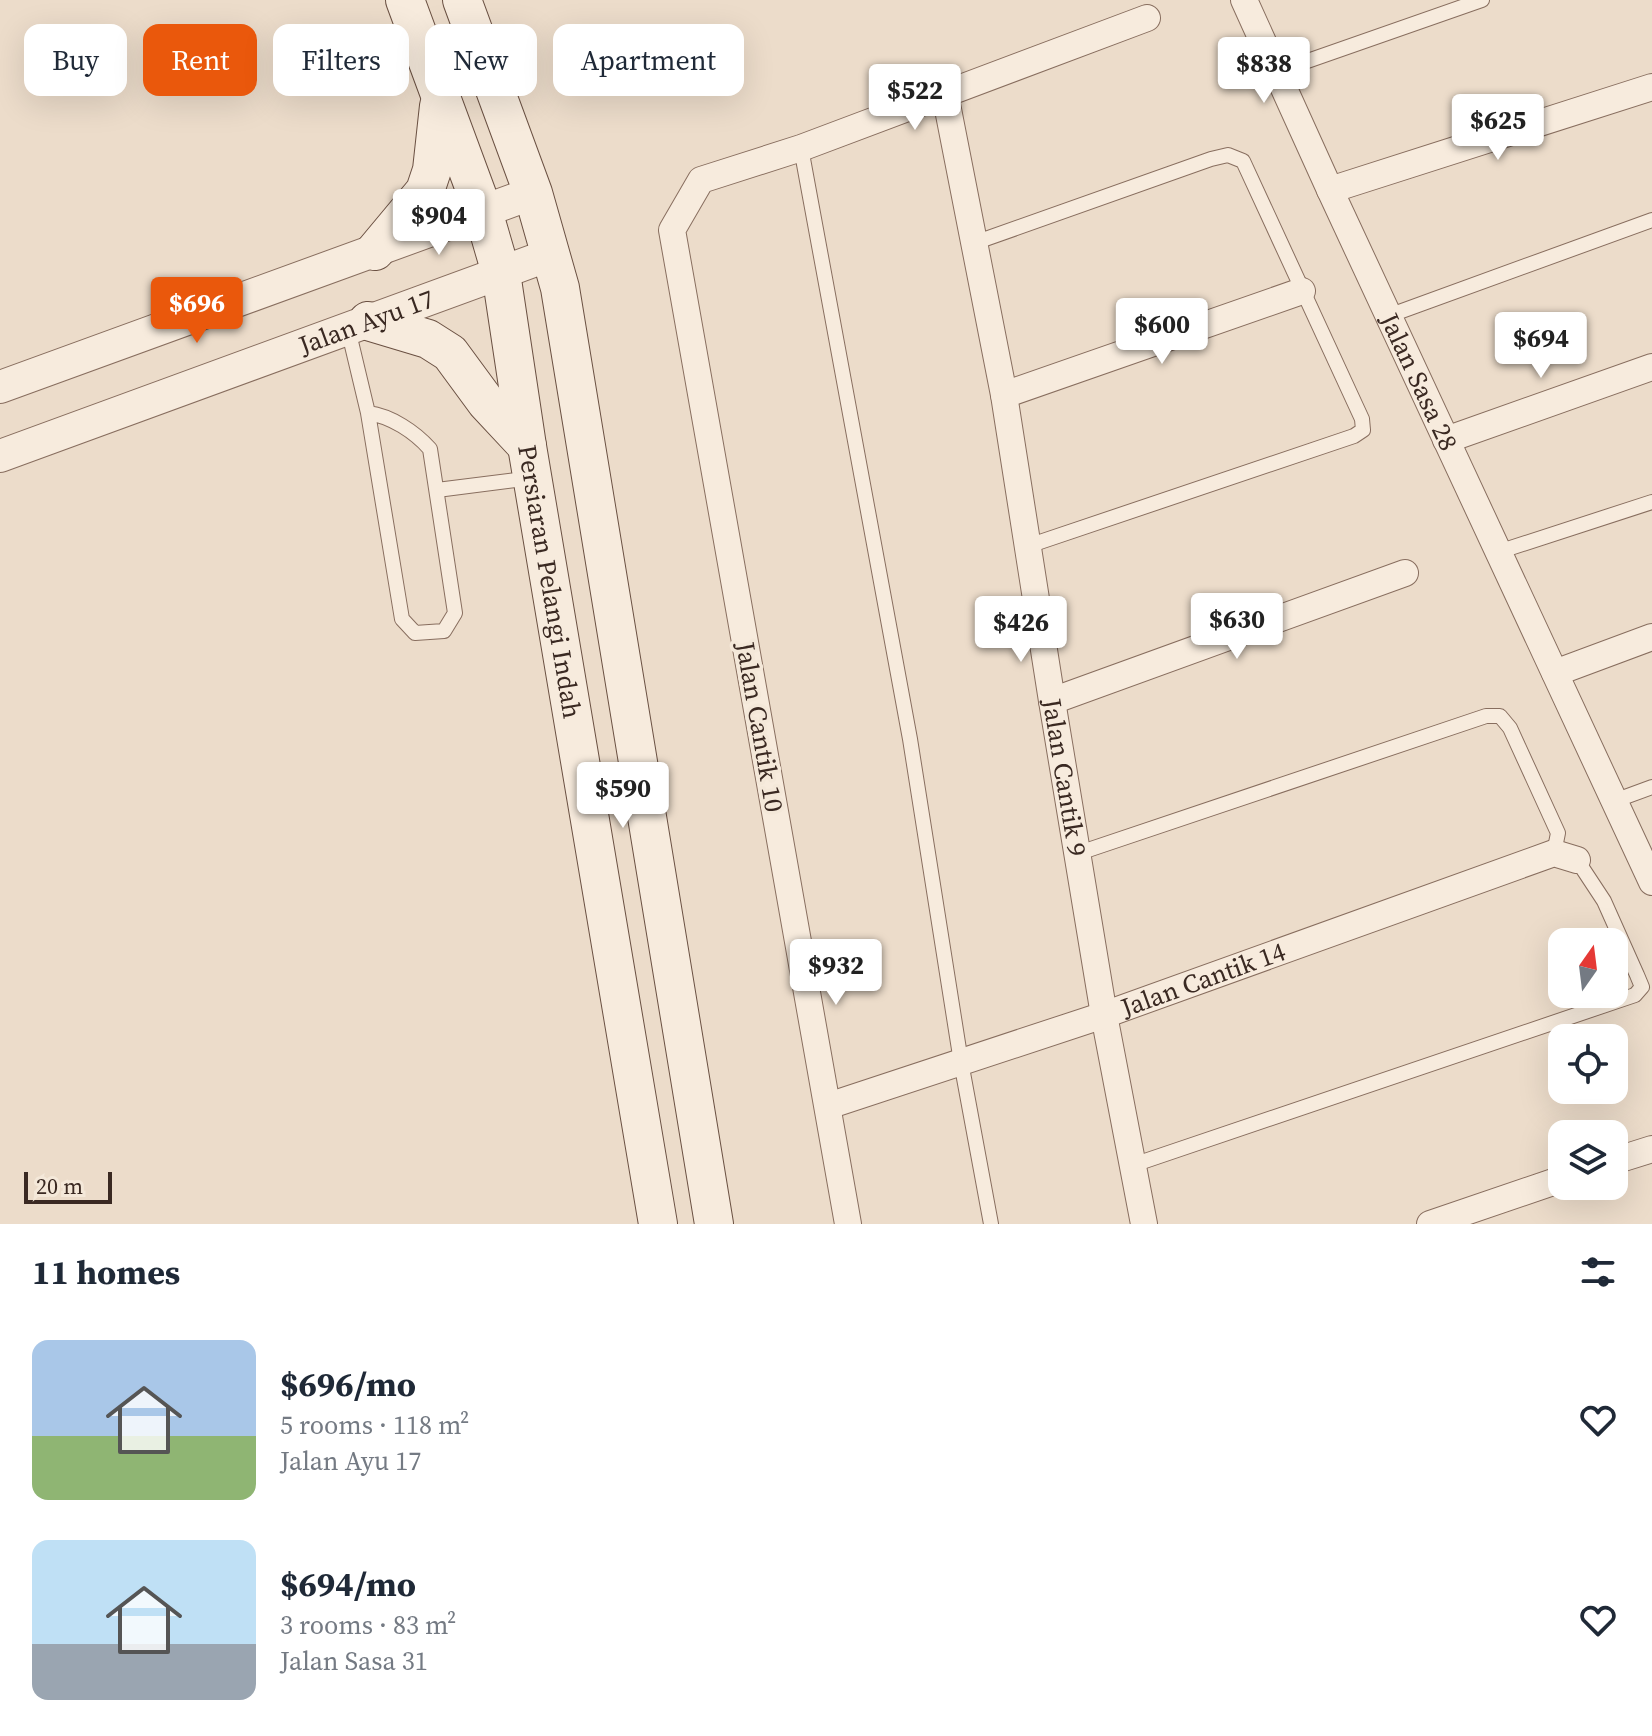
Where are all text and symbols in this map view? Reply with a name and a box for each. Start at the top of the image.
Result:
chip: Buy [24,24,127,96]
chip: Rent [143,24,257,96]
chip: Filters [273,24,409,96]
chip: New [425,24,537,96]
chip: Apartment [553,24,744,96]
pin: $838 [1217,37,1311,105]
text: $838 [1236,45,1292,81]
pin: $522 [868,64,962,132]
text: $522 [887,72,943,108]
pin: $625 [1451,94,1545,162]
text: $625 [1470,102,1526,138]
pin: $904 [392,189,486,257]
text: $904 [411,197,467,233]
pin: $696 [150,277,244,345]
street label: Jalan Ayu 17 [293,281,439,363]
text: $696 [169,285,225,321]
pin: $600 [1115,298,1209,366]
text: $600 [1134,306,1190,342]
street label: Jalan Sasa 28 [1371,306,1467,456]
pin: $694 [1494,312,1588,380]
text: $694 [1513,320,1569,356]
street label: Persiaran Pelangi Indah [509,442,591,721]
pin: $630 [1190,593,1284,661]
pin: $426 [974,596,1068,664]
text: $630 [1209,601,1265,637]
text: $426 [993,604,1049,640]
street label: Jalan Cantik 10 [727,638,793,815]
street label: Jalan Cantik 9 [1034,695,1095,859]
pin: $590 [576,762,670,830]
text: $590 [595,770,651,806]
north arrow [1548,928,1628,1008]
map controls [1548,928,1628,1200]
street label: Jalan Cantik 14 [1115,933,1290,1026]
pin: $932 [789,939,883,1007]
text: $932 [808,947,864,983]
button: locate [1548,1024,1628,1104]
button: layers [1548,1120,1628,1200]
scale bar [24,1168,112,1204]
text: 20 m [36,1171,83,1201]
text: 11 homes [32,1249,180,1295]
icon: filters [1576,1250,1620,1294]
text: $696/mo [280,1361,416,1407]
icon: home [96,1372,192,1468]
icon: heart [1576,1398,1620,1442]
text: 5 rooms · 118 m² [280,1407,469,1443]
text: Jalan Ayu 17 [280,1443,421,1479]
text: $694/mo [280,1561,416,1607]
icon: home [96,1572,192,1668]
icon: heart [1576,1598,1620,1642]
text: 3 rooms · 83 m² [280,1607,456,1643]
text: Jalan Sasa 31 [280,1643,428,1679]

